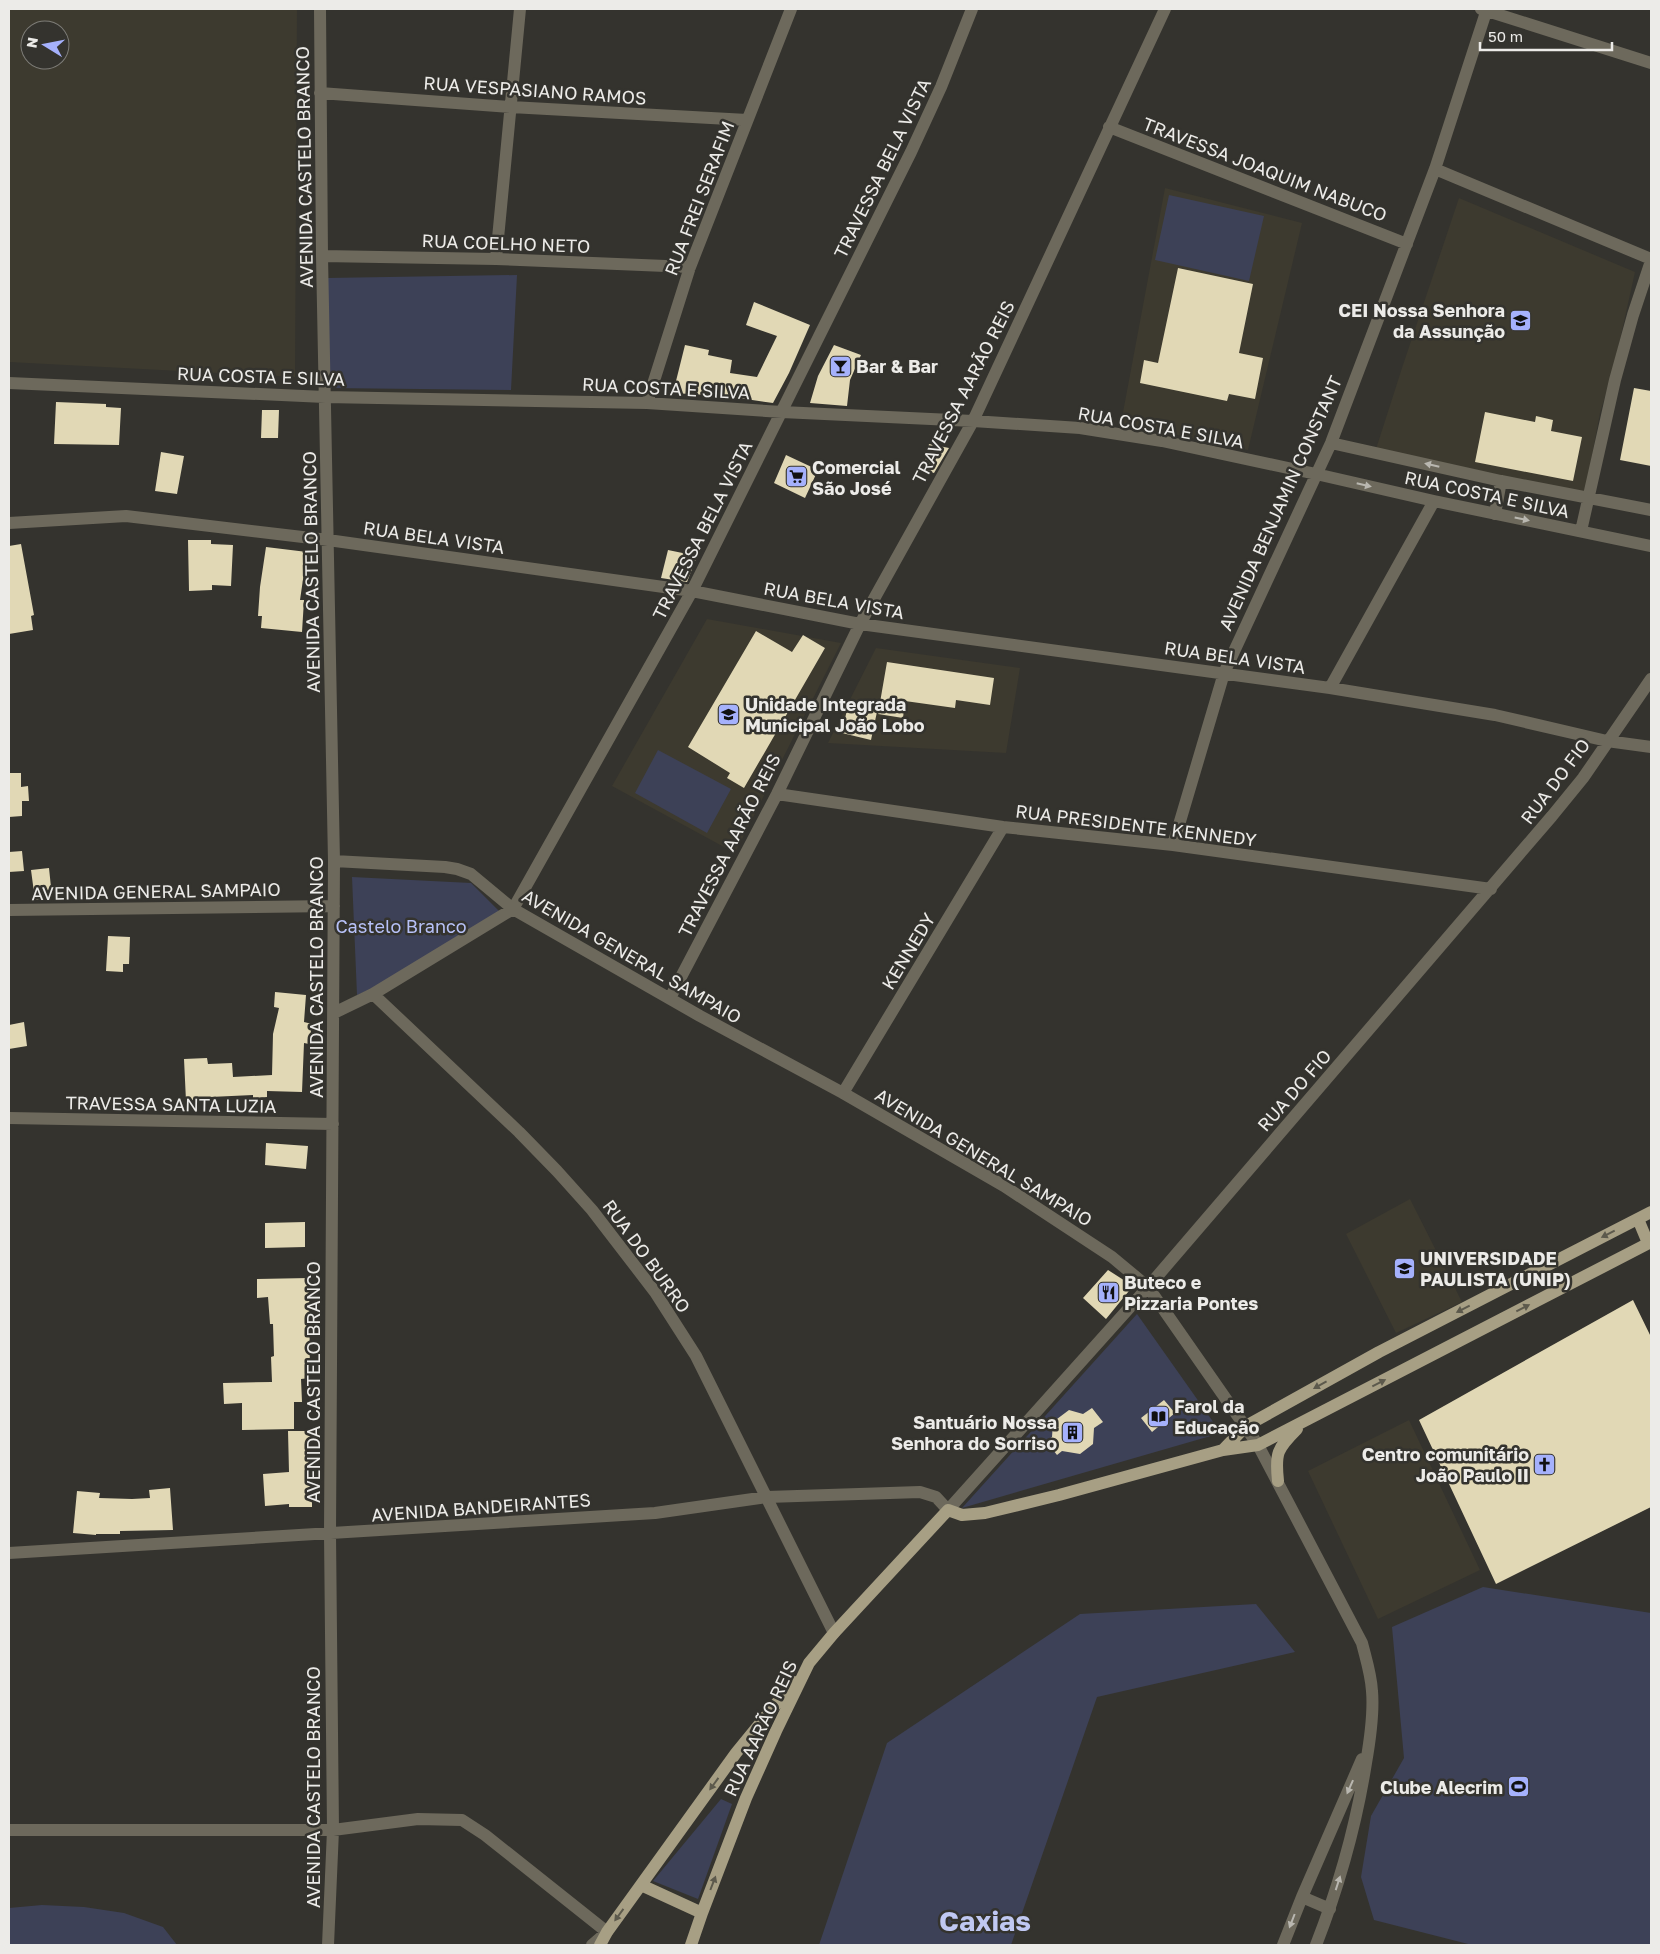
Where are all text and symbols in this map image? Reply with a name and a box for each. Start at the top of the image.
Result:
north arrow [20,20,70,70]
scale bar [1480,20,1612,52]
text: 50 m [1488,27,1523,45]
text: N [22,36,41,49]
street label: AVENIDA CASTELO BRANCO [291,46,317,288]
street label: RUA VESPASIANO RAMOS [423,71,647,109]
street label: TRAVESSA BELA VISTA [829,74,935,262]
street label: TRAVESSA JOAQUIM NABUCO [1140,112,1390,226]
street label: RUA FREI SERAFIM [659,118,739,278]
street label: RUA COELHO NETO [421,229,591,257]
street label: TRAVESSA AARÃO REIS [907,297,1019,487]
place label: CEI Nossa Senhora da Assunção [1338,299,1505,342]
school or university icon: CEI Nossa Senhora da Assunção [1509,308,1533,332]
bar icon: Bar & Bar [828,354,852,378]
place label: Bar & Bar [856,355,938,377]
street label: RUA COSTA E SILVA [177,362,345,390]
street label: AVENIDA BENJAMIN CONSTANT [1214,372,1346,634]
street label: RUA COSTA E SILVA [582,373,750,403]
street label: RUA COSTA E SILVA [1076,402,1246,452]
street label: TRAVESSA BELA VISTA [647,437,757,623]
street label: AVENIDA CASTELO BRANCO [298,451,324,693]
place label: Comercial São José [812,456,900,499]
one-way arrow [1425,461,1440,469]
supermarket icon: Comercial São José [784,465,808,489]
street label: RUA COSTA E SILVA [1403,466,1571,522]
one-way arrow [1356,481,1371,489]
street label: RUA BELA VISTA [362,516,506,558]
one-way arrow [1515,516,1531,524]
street label: RUA BELA VISTA [762,577,906,623]
street label: RUA BELA VISTA [1163,636,1307,678]
place label: Unidade Integrada Municipal João Lobo [745,693,925,736]
school or university icon: Unidade Integrada Municipal João Lobo [717,702,741,726]
street label: RUA DO FIO [1516,734,1594,828]
street label: TRAVESSA AARÃO REIS [673,750,785,940]
street label: RUA PRESIDENTE KENNEDY [1014,799,1258,851]
street label: AVENIDA CASTELO BRANCO [305,856,327,1098]
street label: AVENIDA GENERAL SAMPAIO [31,878,281,904]
street label: AVENIDA GENERAL SAMPAIO [519,884,745,1028]
street label: KENNEDY [877,908,940,993]
park label: Castelo Branco [335,915,467,937]
street label: RUA DO FIO [1252,1045,1336,1135]
street label: AVENIDA GENERAL SAMPAIO [872,1083,1096,1231]
street label: TRAVESSA SANTA LUZIA [65,1091,277,1117]
street label: RUA DO BURRO [599,1195,695,1317]
one-way arrow [1601,1230,1615,1238]
place label: UNIVERSIDADE PAULISTA (UNIP) [1420,1247,1571,1290]
school or university icon: UNIVERSIDADE PAULISTA (UNIP) [1392,1256,1416,1280]
street label: AVENIDA CASTELO BRANCO [302,1261,324,1503]
place label: Buteco e Pizzaria Pontes [1124,1271,1258,1314]
restaurant icon: Buteco e Pizzaria Pontes [1096,1280,1120,1304]
one-way arrow [1516,1304,1531,1312]
one-way arrow [1456,1305,1471,1313]
one-way arrow [1372,1379,1386,1387]
one-way arrow [1313,1381,1327,1389]
place label: Farol da Educação [1174,1395,1260,1438]
library icon: Farol da Educação [1146,1404,1170,1428]
place label: Santuário Nossa Senhora do Sorriso [891,1411,1057,1454]
building icon: Santuário Nossa Senhora do Sorriso [1061,1420,1085,1444]
place label: Centro comunitário João Paulo II [1362,1443,1529,1486]
church icon: Centro comunitário João Paulo II [1533,1452,1557,1476]
street label: AVENIDA BANDEIRANTES [371,1488,591,1526]
street label: RUA AARÃO REIS [719,1656,801,1800]
street label: AVENIDA CASTELO BRANCO [302,1666,324,1908]
sports icon: Clube Alecrim [1507,1775,1531,1799]
place label: Clube Alecrim [1380,1776,1503,1798]
one-way arrow [709,1777,719,1791]
one-way arrow [1345,1780,1353,1794]
one-way arrow [709,1875,717,1890]
one-way arrow [1335,1875,1343,1890]
district label: Caxias [939,1904,1031,1937]
one-way arrow [613,1908,624,1921]
one-way arrow [1288,1914,1296,1929]

